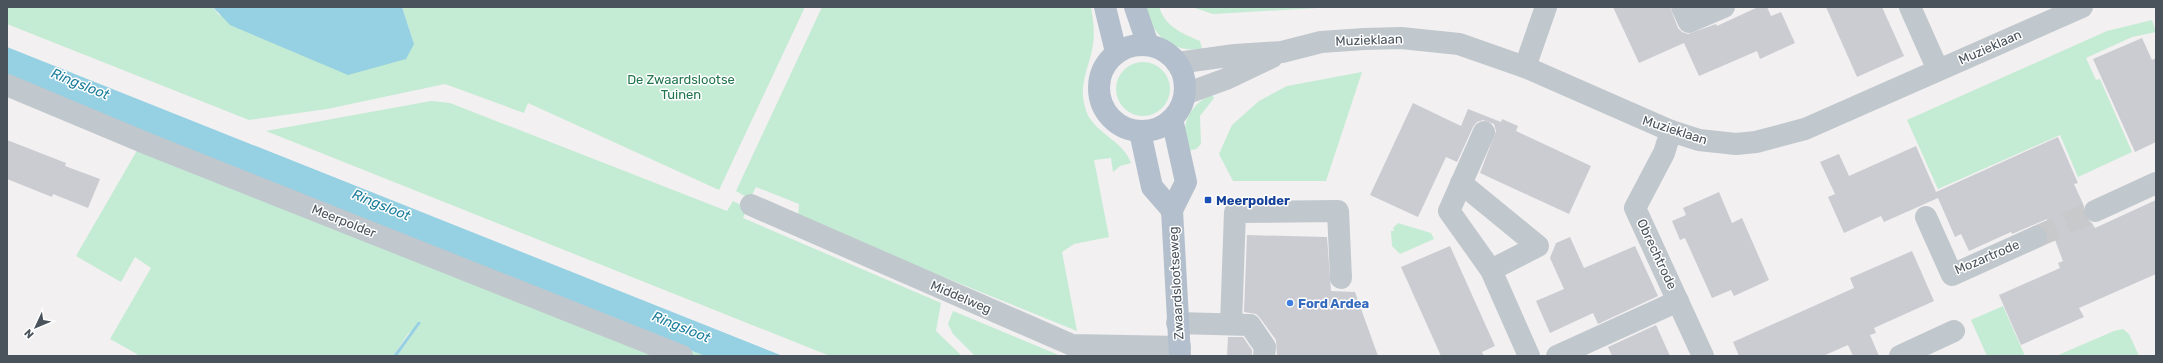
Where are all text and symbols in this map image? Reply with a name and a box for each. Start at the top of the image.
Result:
street label: Muzieklaan [1956,26,2024,68]
street label: Muzieklaan [1335,31,1403,49]
water label: Ringsloot [48,65,112,104]
park label: De Zwaardslootse Tuinen [627,72,735,102]
street label: Muzieklaan [1641,112,1709,148]
water label: Ringsloot [349,186,413,225]
place label: Meerpolder [1216,193,1290,208]
marker: Meerpolder [1203,195,1213,205]
street label: Meerpolder [310,201,378,241]
street label: Obrechtrode [1634,216,1680,292]
street label: Zwaardslootseweg [1166,226,1187,340]
street label: Mozartrode [1952,237,2022,277]
street label: Middelweg [928,277,994,317]
place label: Ford Ardea [1298,296,1369,311]
marker: Ford Ardea [1285,298,1295,308]
north arrow [16,307,56,347]
water label: Ringsloot [649,308,713,347]
text: N [22,326,37,341]

